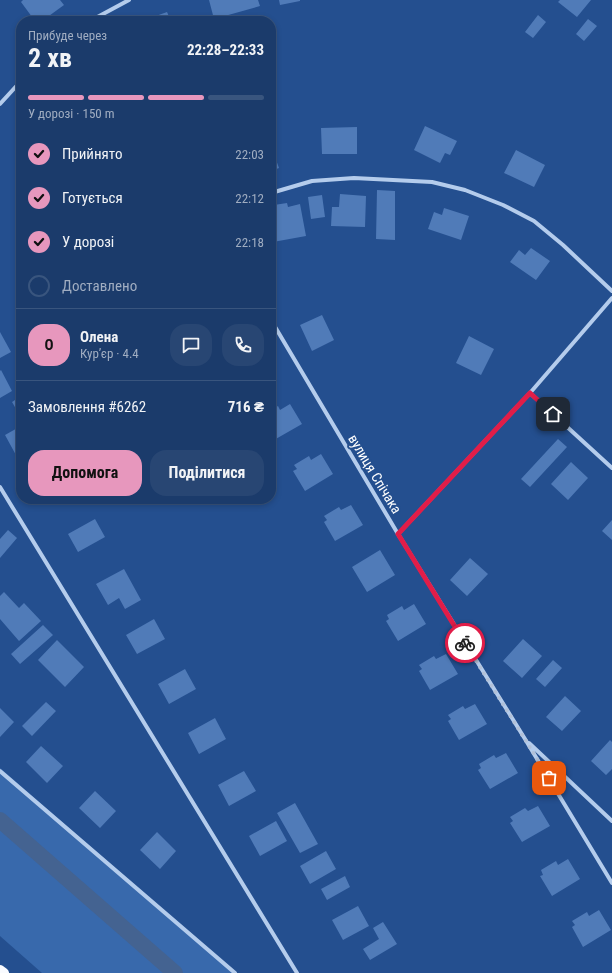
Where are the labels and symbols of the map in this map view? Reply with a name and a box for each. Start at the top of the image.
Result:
pin [536,397,570,431]
street label: вулиця Спічака [345,432,405,516]
courier [445,623,485,663]
pin [532,761,566,795]

